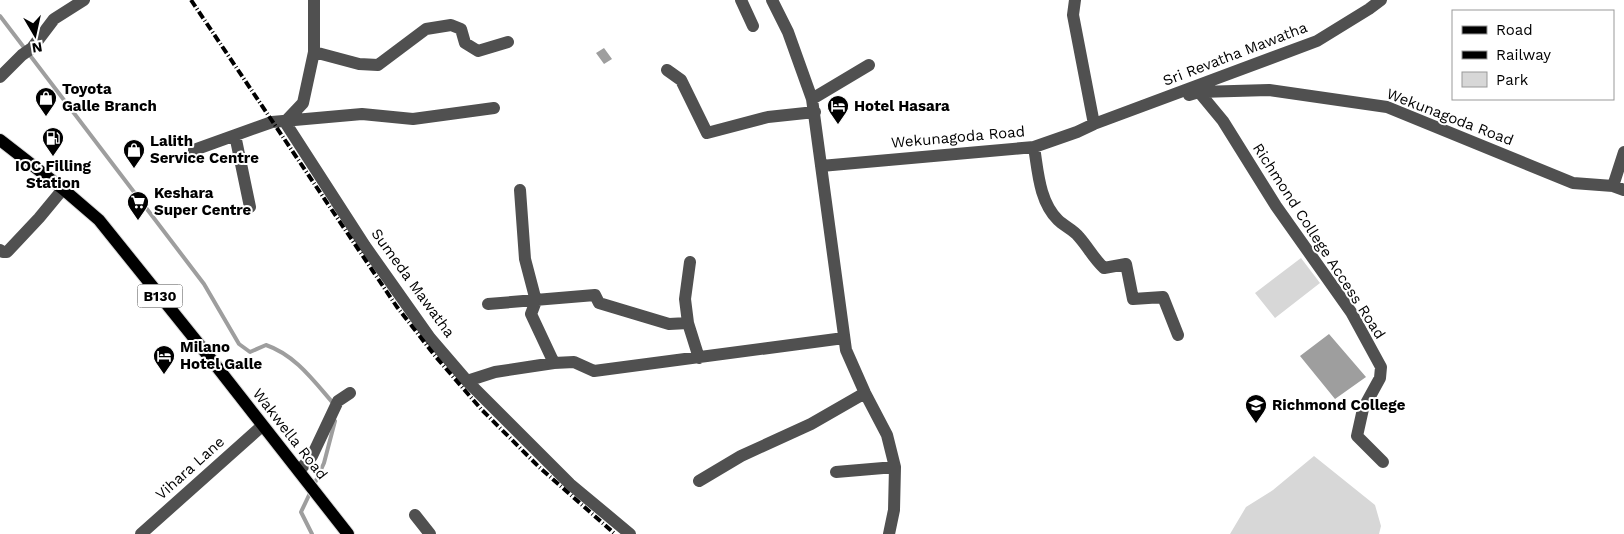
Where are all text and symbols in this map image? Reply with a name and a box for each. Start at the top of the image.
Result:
north arrow [10,10,60,60]
legend [1452,10,1614,100]
street label: Sri Revatha Mawatha [1160,18,1310,90]
text: Road [1496,21,1533,39]
text: N [31,39,43,57]
text: Railway [1496,46,1551,64]
text: Park [1496,71,1529,89]
place label: Toyota Galle Branch [62,80,157,115]
street label: Wekunagoda Road [1384,85,1516,149]
shop icon: Toyota Galle Branch [34,86,58,117]
hotel icon: Hotel Hasara [826,94,850,125]
place label: Hotel Hasara [854,97,950,115]
street label: Wekunagoda Road [890,122,1026,152]
fuel station icon: IOC Filling Station [41,126,65,157]
place label: Lalith Service Centre [150,132,259,167]
shop icon: Lalith Service Centre [122,138,146,169]
street label: Richmond College Access Road [1249,140,1389,342]
place label: IOC Filling Station [15,157,91,192]
place label: Keshara Super Centre [154,184,252,219]
supermarket icon: Keshara Super Centre [126,190,150,221]
street label: Sumeda Mawatha [367,225,459,341]
road number: B130 [138,284,182,308]
place label: Milano Hotel Galle [180,338,263,373]
hotel icon: Milano Hotel Galle [152,344,176,375]
street label: Wakwella Road [249,385,331,483]
school or university icon: Richmond College [1244,393,1268,424]
place label: Richmond College [1272,396,1406,414]
street label: Vihara Lane [152,433,228,503]

